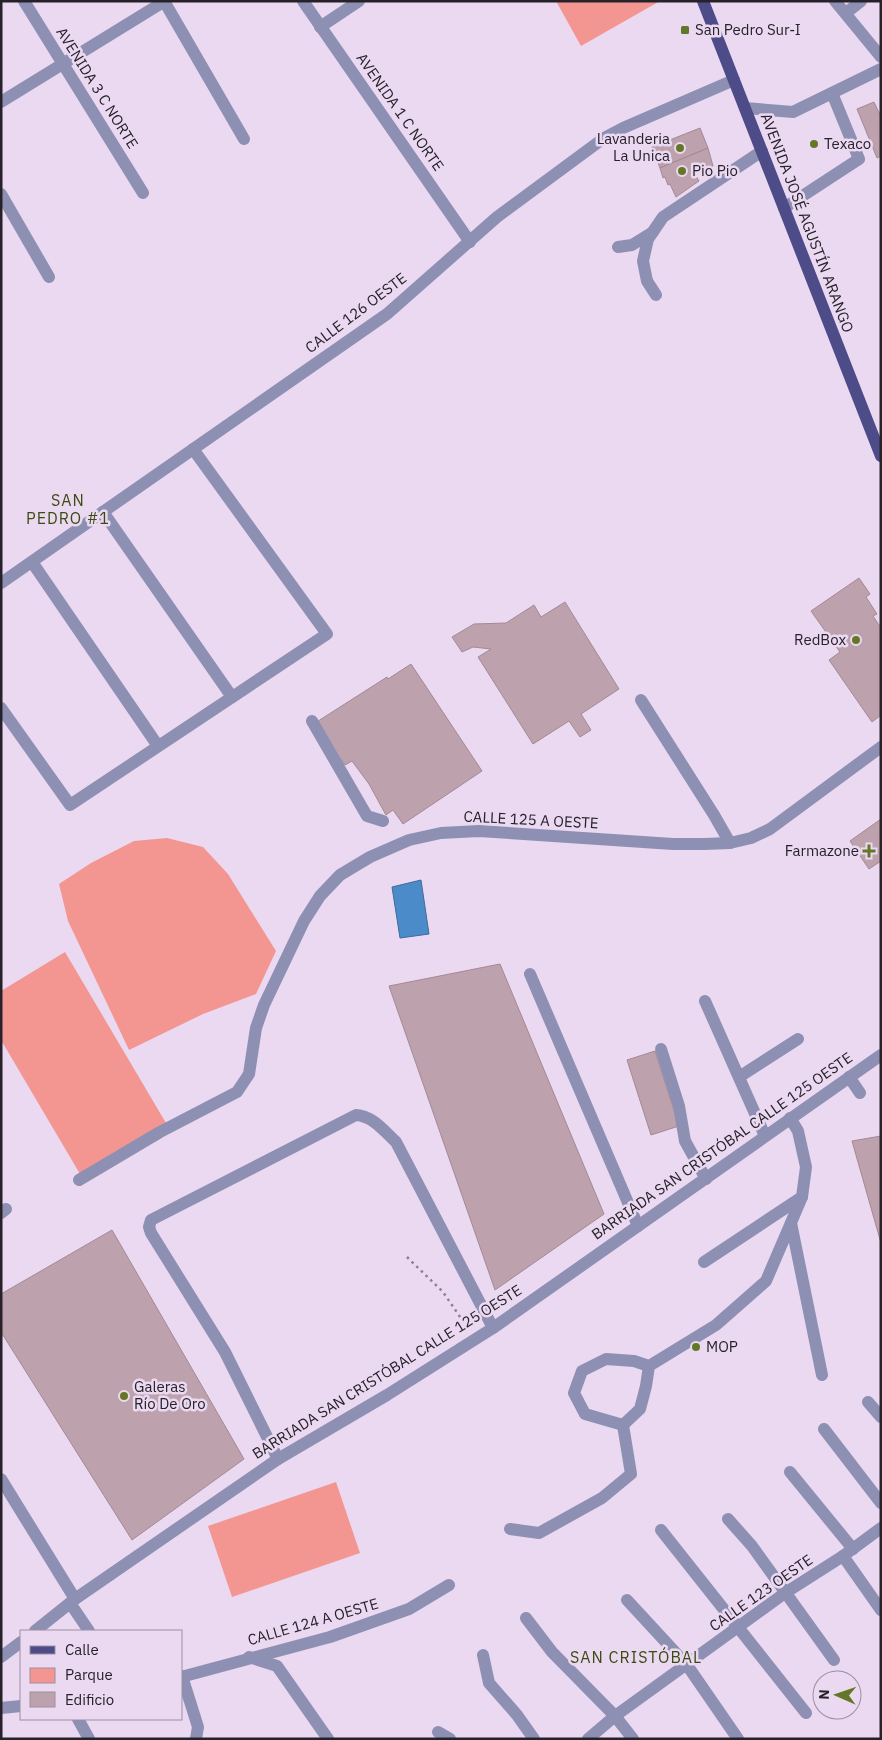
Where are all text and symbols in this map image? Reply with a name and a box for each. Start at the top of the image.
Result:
place label: San Pedro Sur-I [695,20,801,39]
street label: AVENIDA 3 C NORTE [52,23,143,152]
marker: San Pedro Sur-I [679,24,691,36]
street label: AVENIDA 1 C NORTE [353,49,448,174]
street label: AVENIDA JOSÉ AGUSTÍN ARANGO [757,110,858,335]
place label: Lavanderia La Unica [597,129,670,165]
place label: Texaco [824,134,871,153]
marker: Texaco [808,138,820,150]
marker: Lavanderia La Unica [674,142,686,154]
place label: Pio Pio [692,161,738,180]
marker: Pio Pio [676,165,688,177]
street label: CALLE 126 OESTE [301,268,410,357]
district label: SAN PEDRO #1 [26,490,110,528]
place label: RedBox [794,630,846,649]
marker: RedBox [850,634,862,646]
street label: CALLE 125 A OESTE [463,806,599,833]
place label: Farmazone [785,841,859,860]
marker: Farmazone [863,845,875,857]
street label: BARRIADA SAN CRISTÓBAL CALLE 125 OESTE [588,1048,856,1243]
street label: BARRIADA SAN CRISTÓBAL CALLE 125 OESTE [248,1280,525,1463]
place label: MOP [706,1337,738,1356]
marker: MOP [690,1341,702,1353]
place label: Galeras Río De Oro [134,1377,206,1413]
marker: Galeras Río De Oro [118,1390,130,1402]
street label: CALLE 123 OESTE [705,1550,816,1635]
street label: CALLE 124 A OESTE [245,1594,380,1649]
legend [20,1630,182,1720]
text: Calle [65,1640,99,1659]
district label: SAN CRISTÓBAL [570,1646,702,1667]
text: Parque [65,1665,113,1684]
north arrow [812,1670,862,1720]
text: N [815,1689,833,1700]
text: Edificio [65,1690,114,1709]

